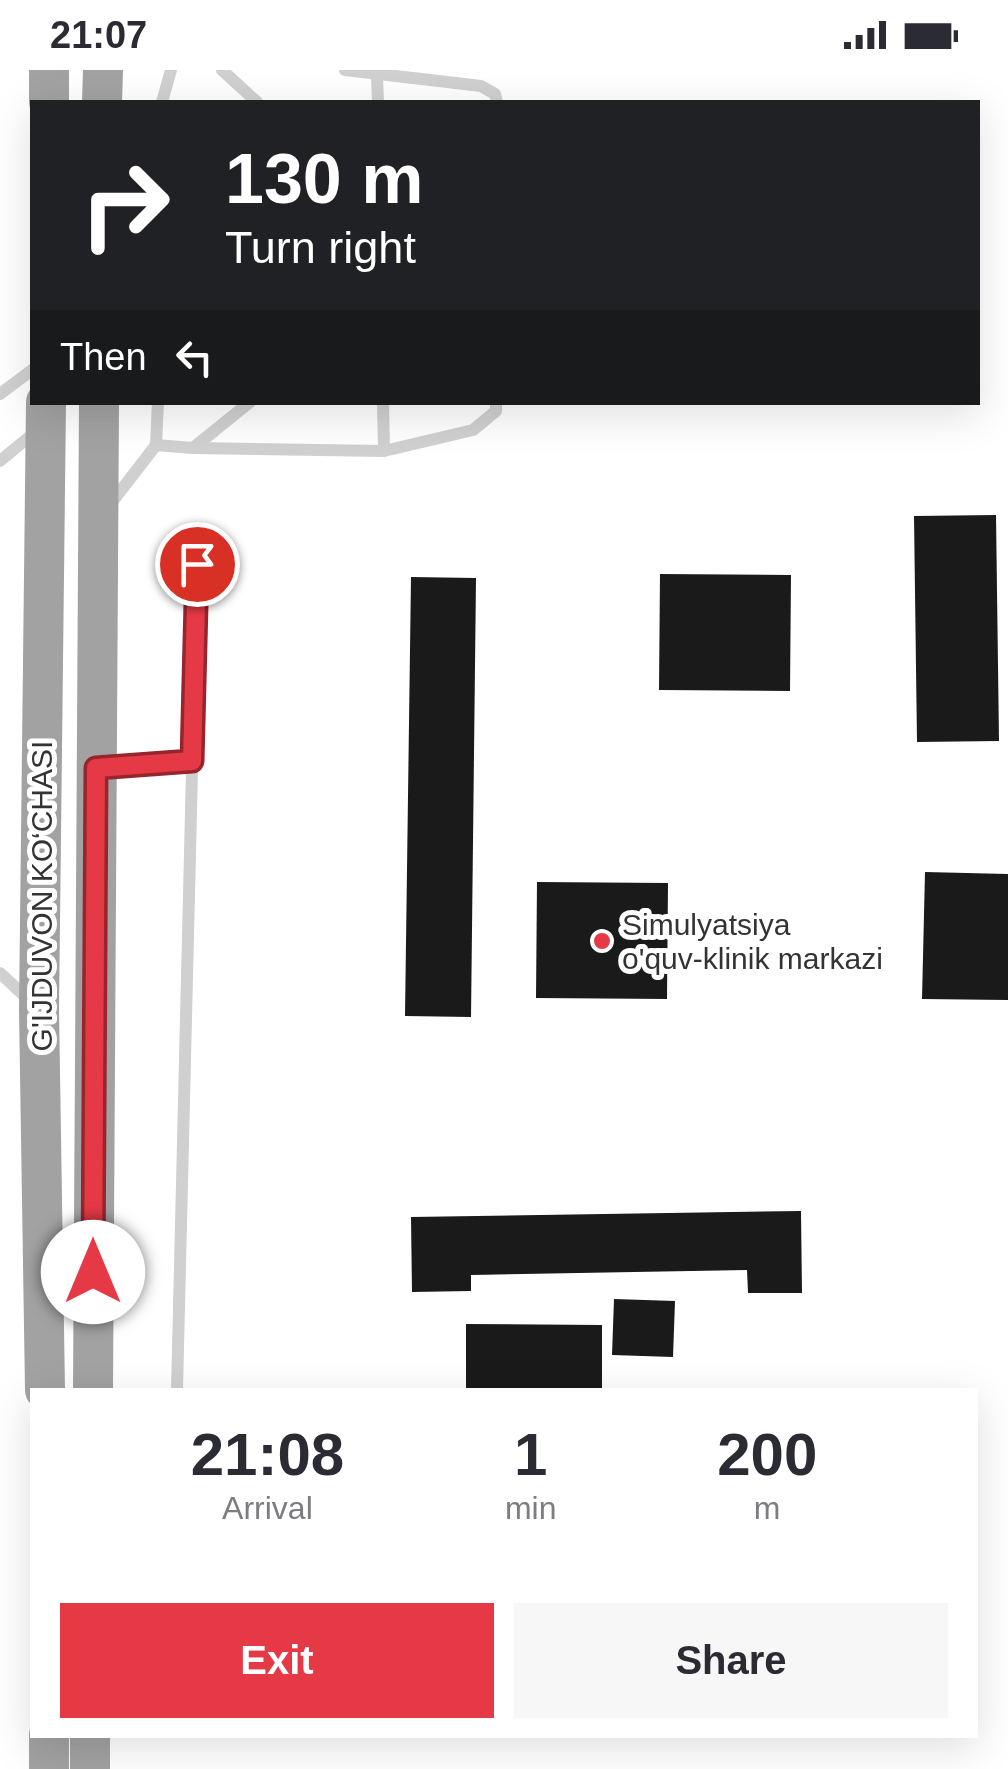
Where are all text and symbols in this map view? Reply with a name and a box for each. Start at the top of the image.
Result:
text: 21:07 [50,14,147,56]
icon: right [60,140,190,270]
text: 130 m [225,140,423,218]
text: Turn right [225,222,416,273]
icon: left [167,330,222,385]
text: Then [60,336,147,378]
pin [155,522,240,607]
icon: arrive [170,537,225,592]
street label: G'IJDUVON KO‘CHASI [25,741,58,1051]
place label: Simulyatsiya o'quv-klinik markazi [622,908,883,975]
marker: Simulyatsiya o'quv-klinik markazi [591,930,613,952]
position arrow [41,1220,145,1324]
text: 21:08 [191,1421,344,1488]
text: 1 [514,1421,547,1488]
text: 200 [717,1421,817,1488]
text: Arrival [222,1490,313,1526]
text: min [505,1490,556,1526]
text: m [754,1490,781,1526]
button: Exit [60,1603,494,1718]
button: Share [514,1603,948,1718]

